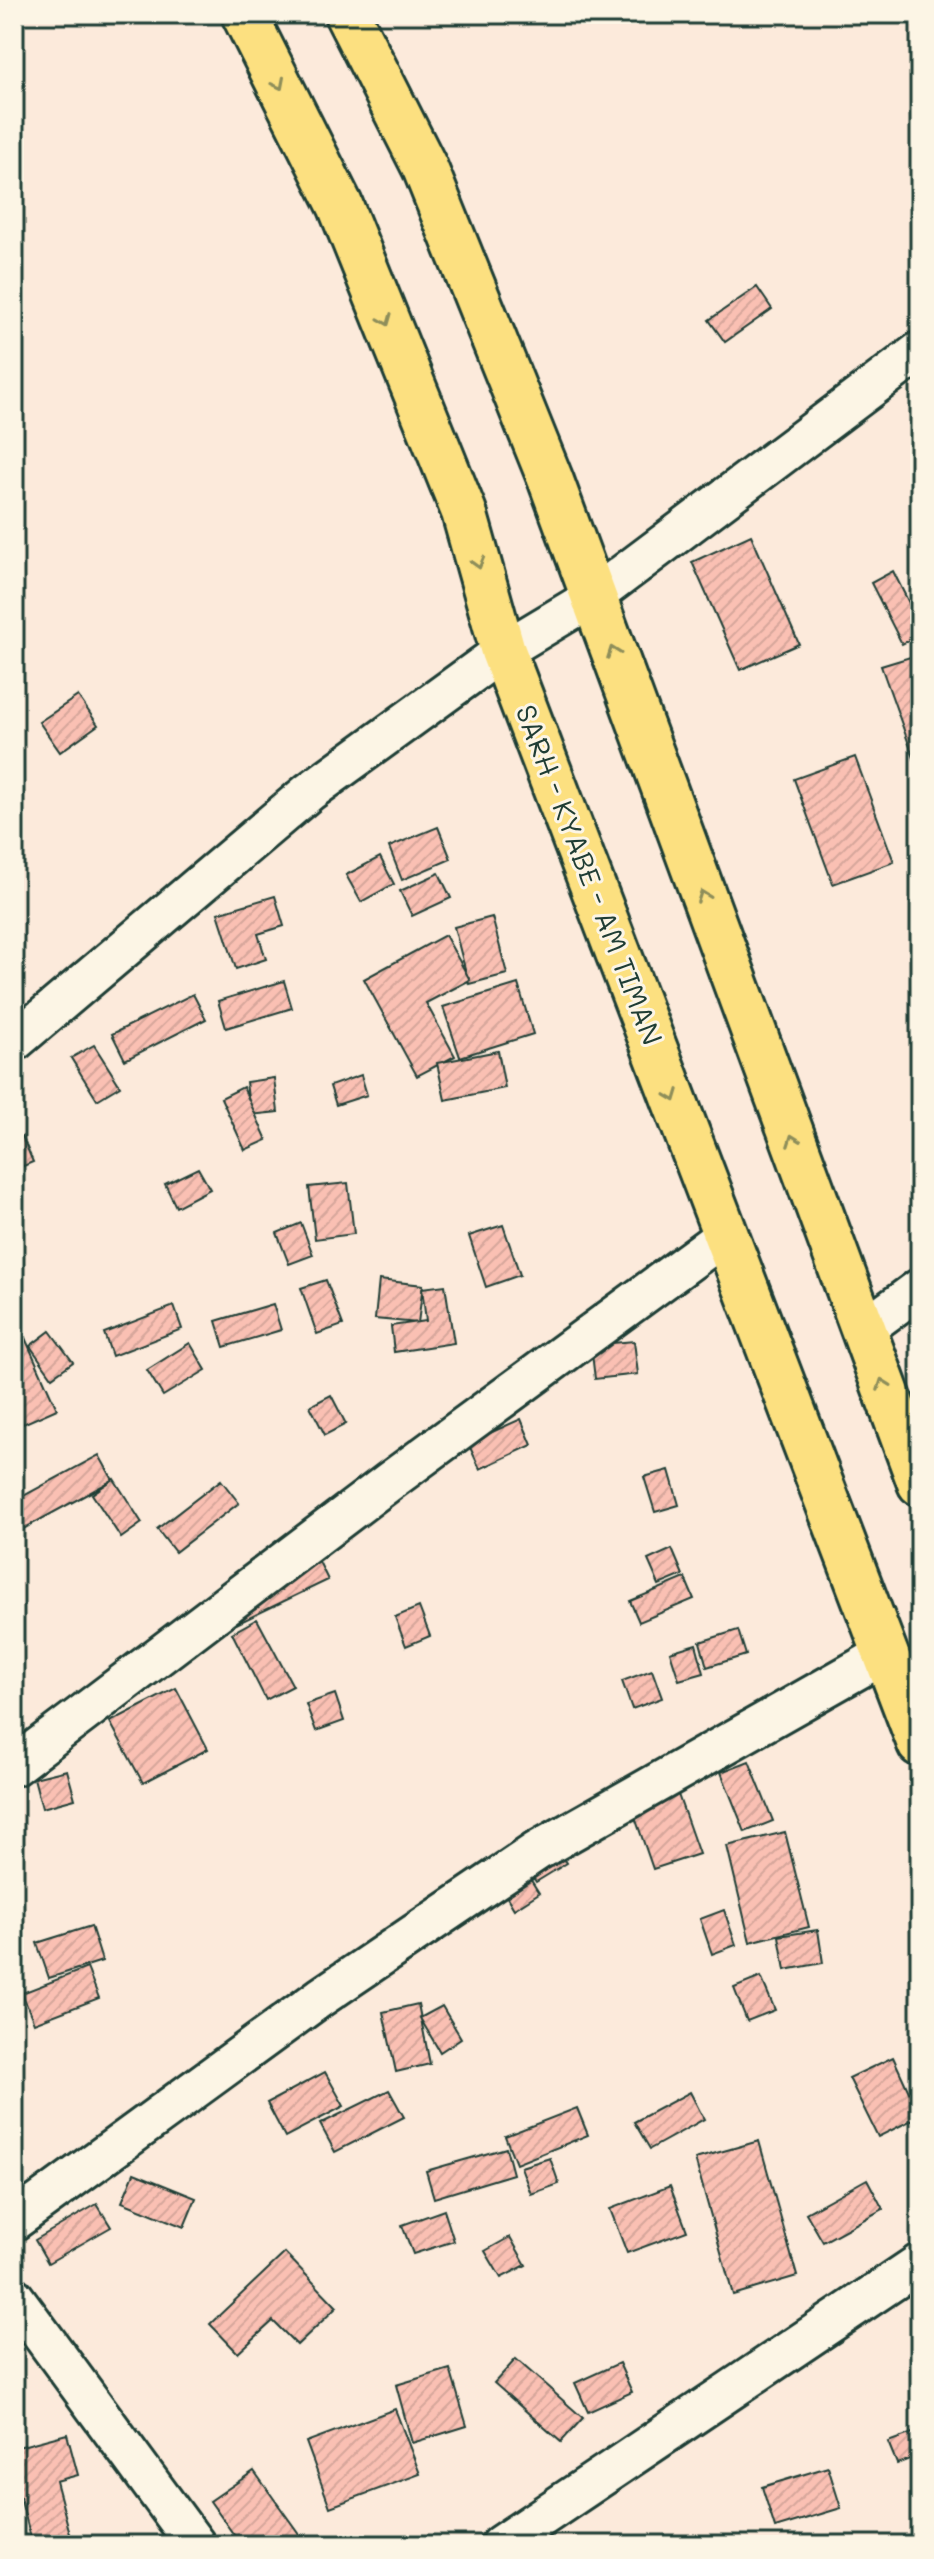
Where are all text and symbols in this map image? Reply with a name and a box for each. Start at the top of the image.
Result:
one-way arrow [269,75,285,90]
one-way arrow [376,312,393,326]
one-way arrow [469,556,485,570]
one-way arrow [607,646,623,660]
street label: SARH - KYABE - AM TIMAN [508,699,672,1050]
one-way arrow [696,890,713,904]
one-way arrow [663,1089,680,1103]
one-way arrow [786,1134,803,1148]
one-way arrow [876,1377,893,1391]

